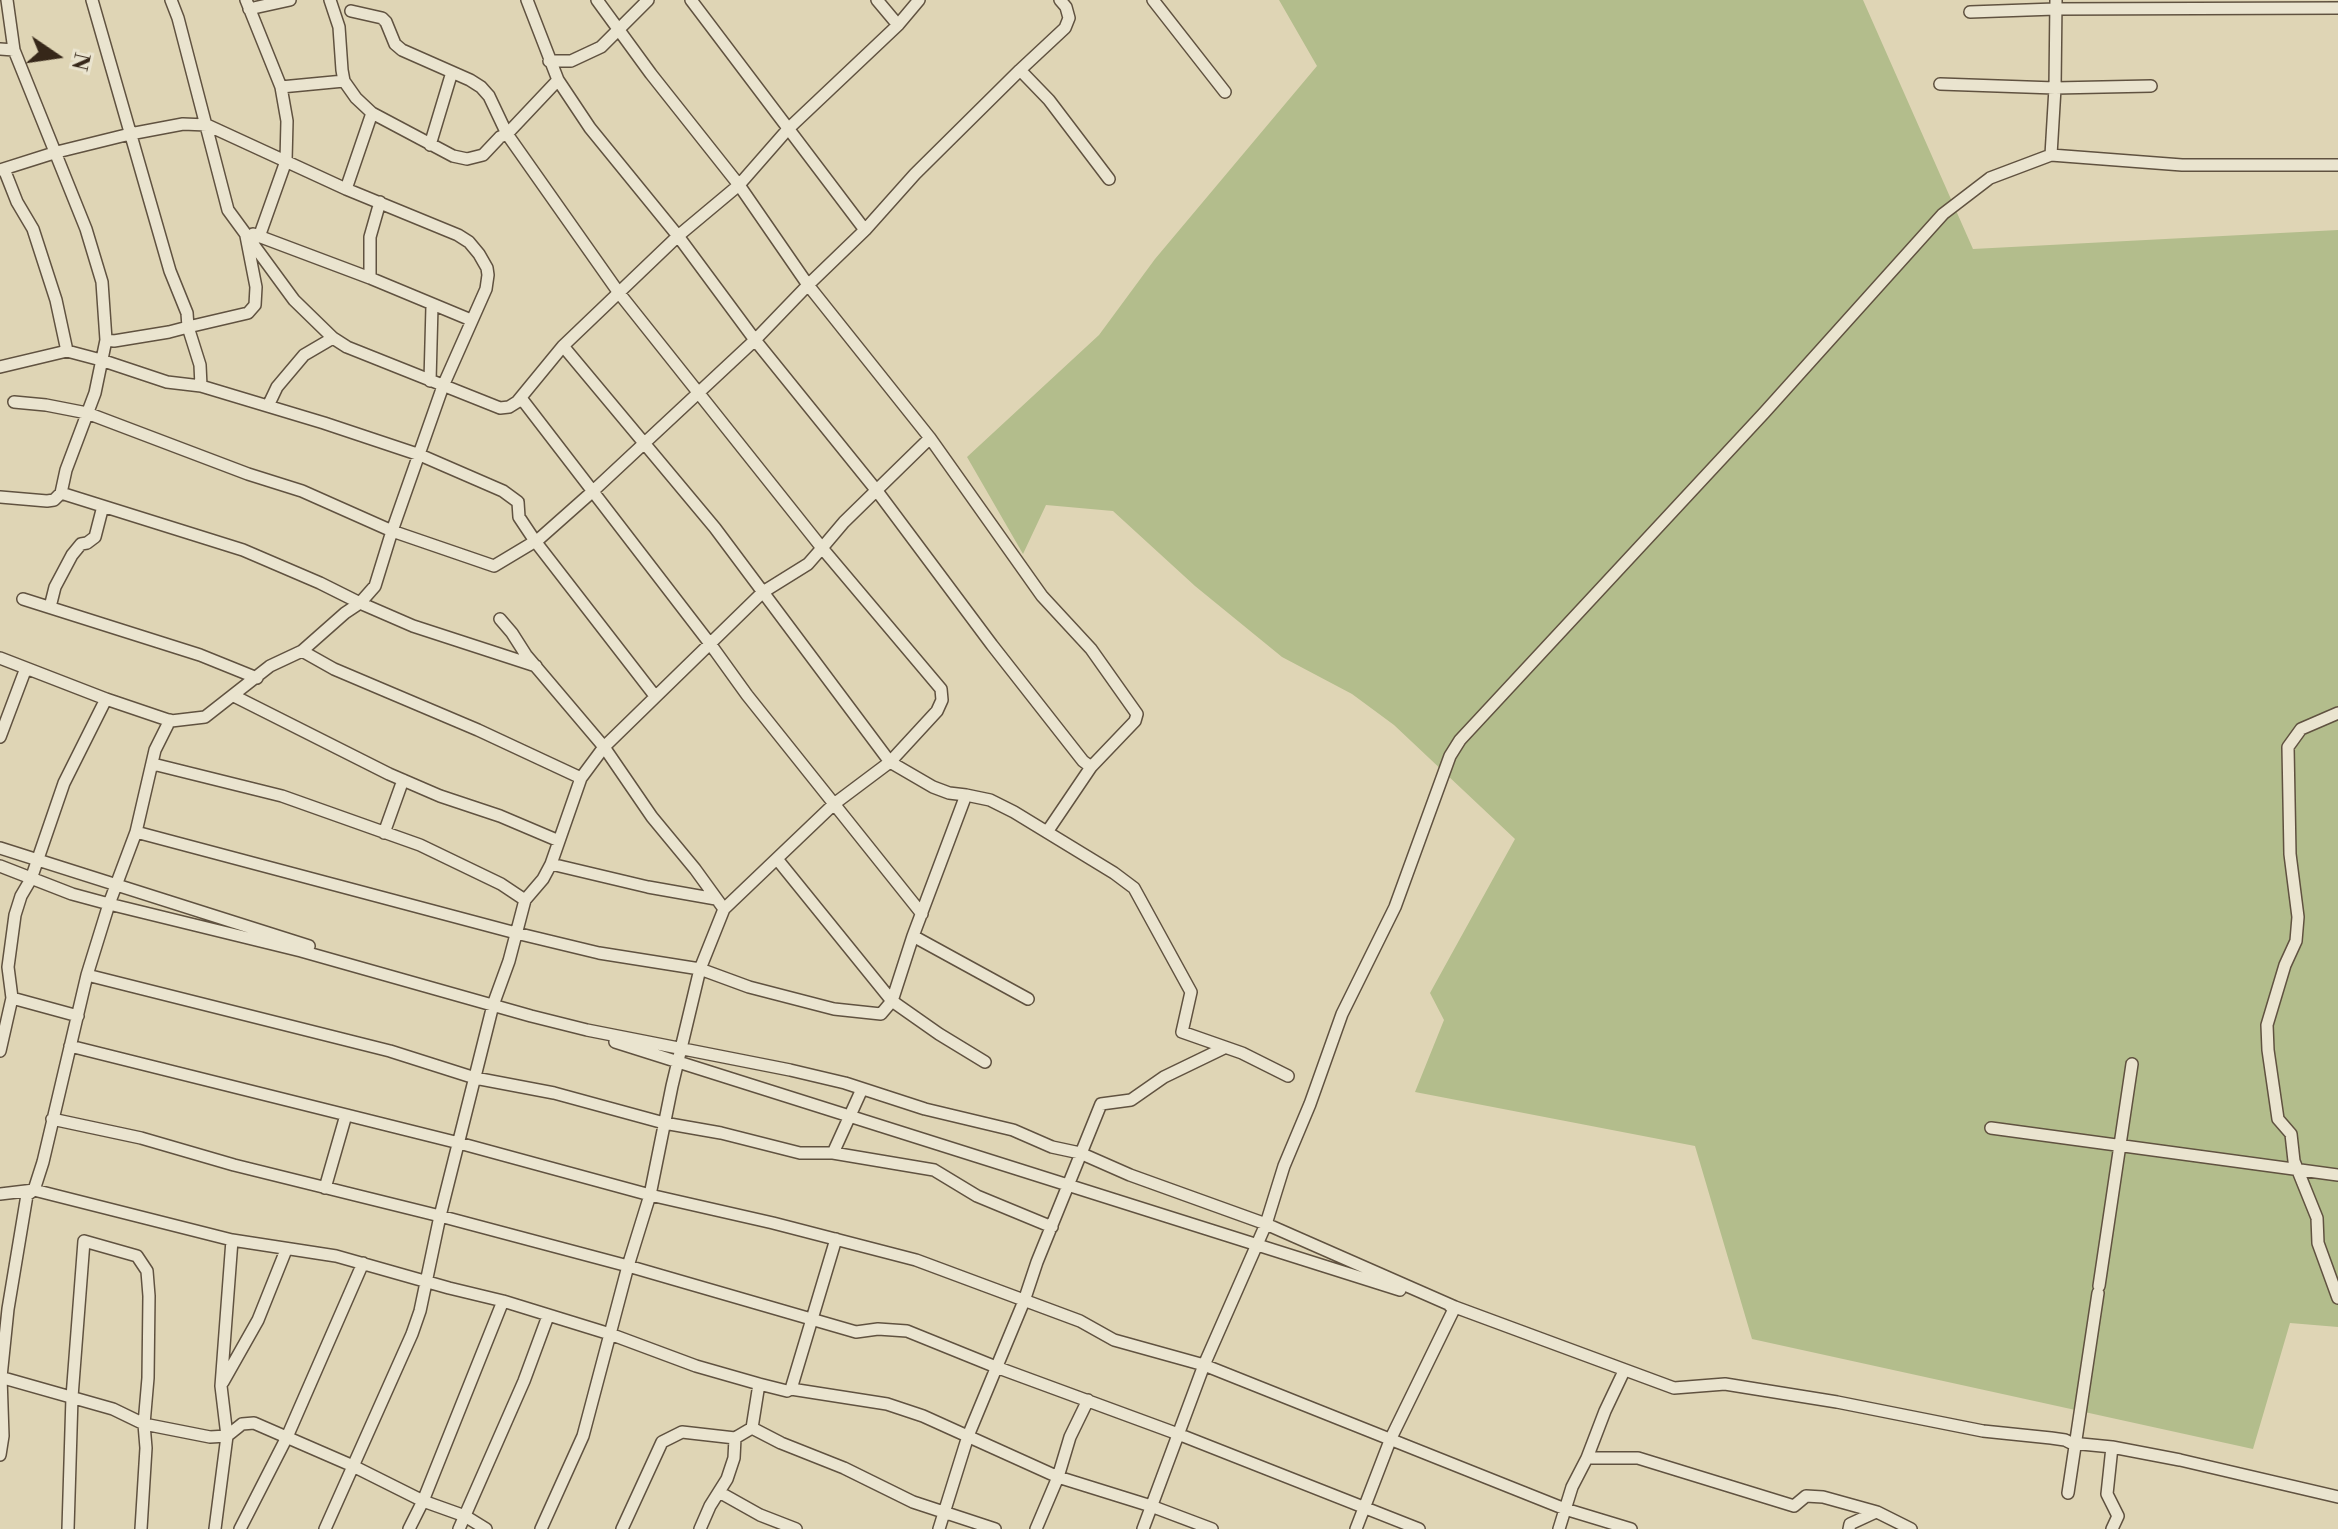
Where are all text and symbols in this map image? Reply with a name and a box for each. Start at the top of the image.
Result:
north arrow [16,16,96,96]
text: N [65,50,95,73]

